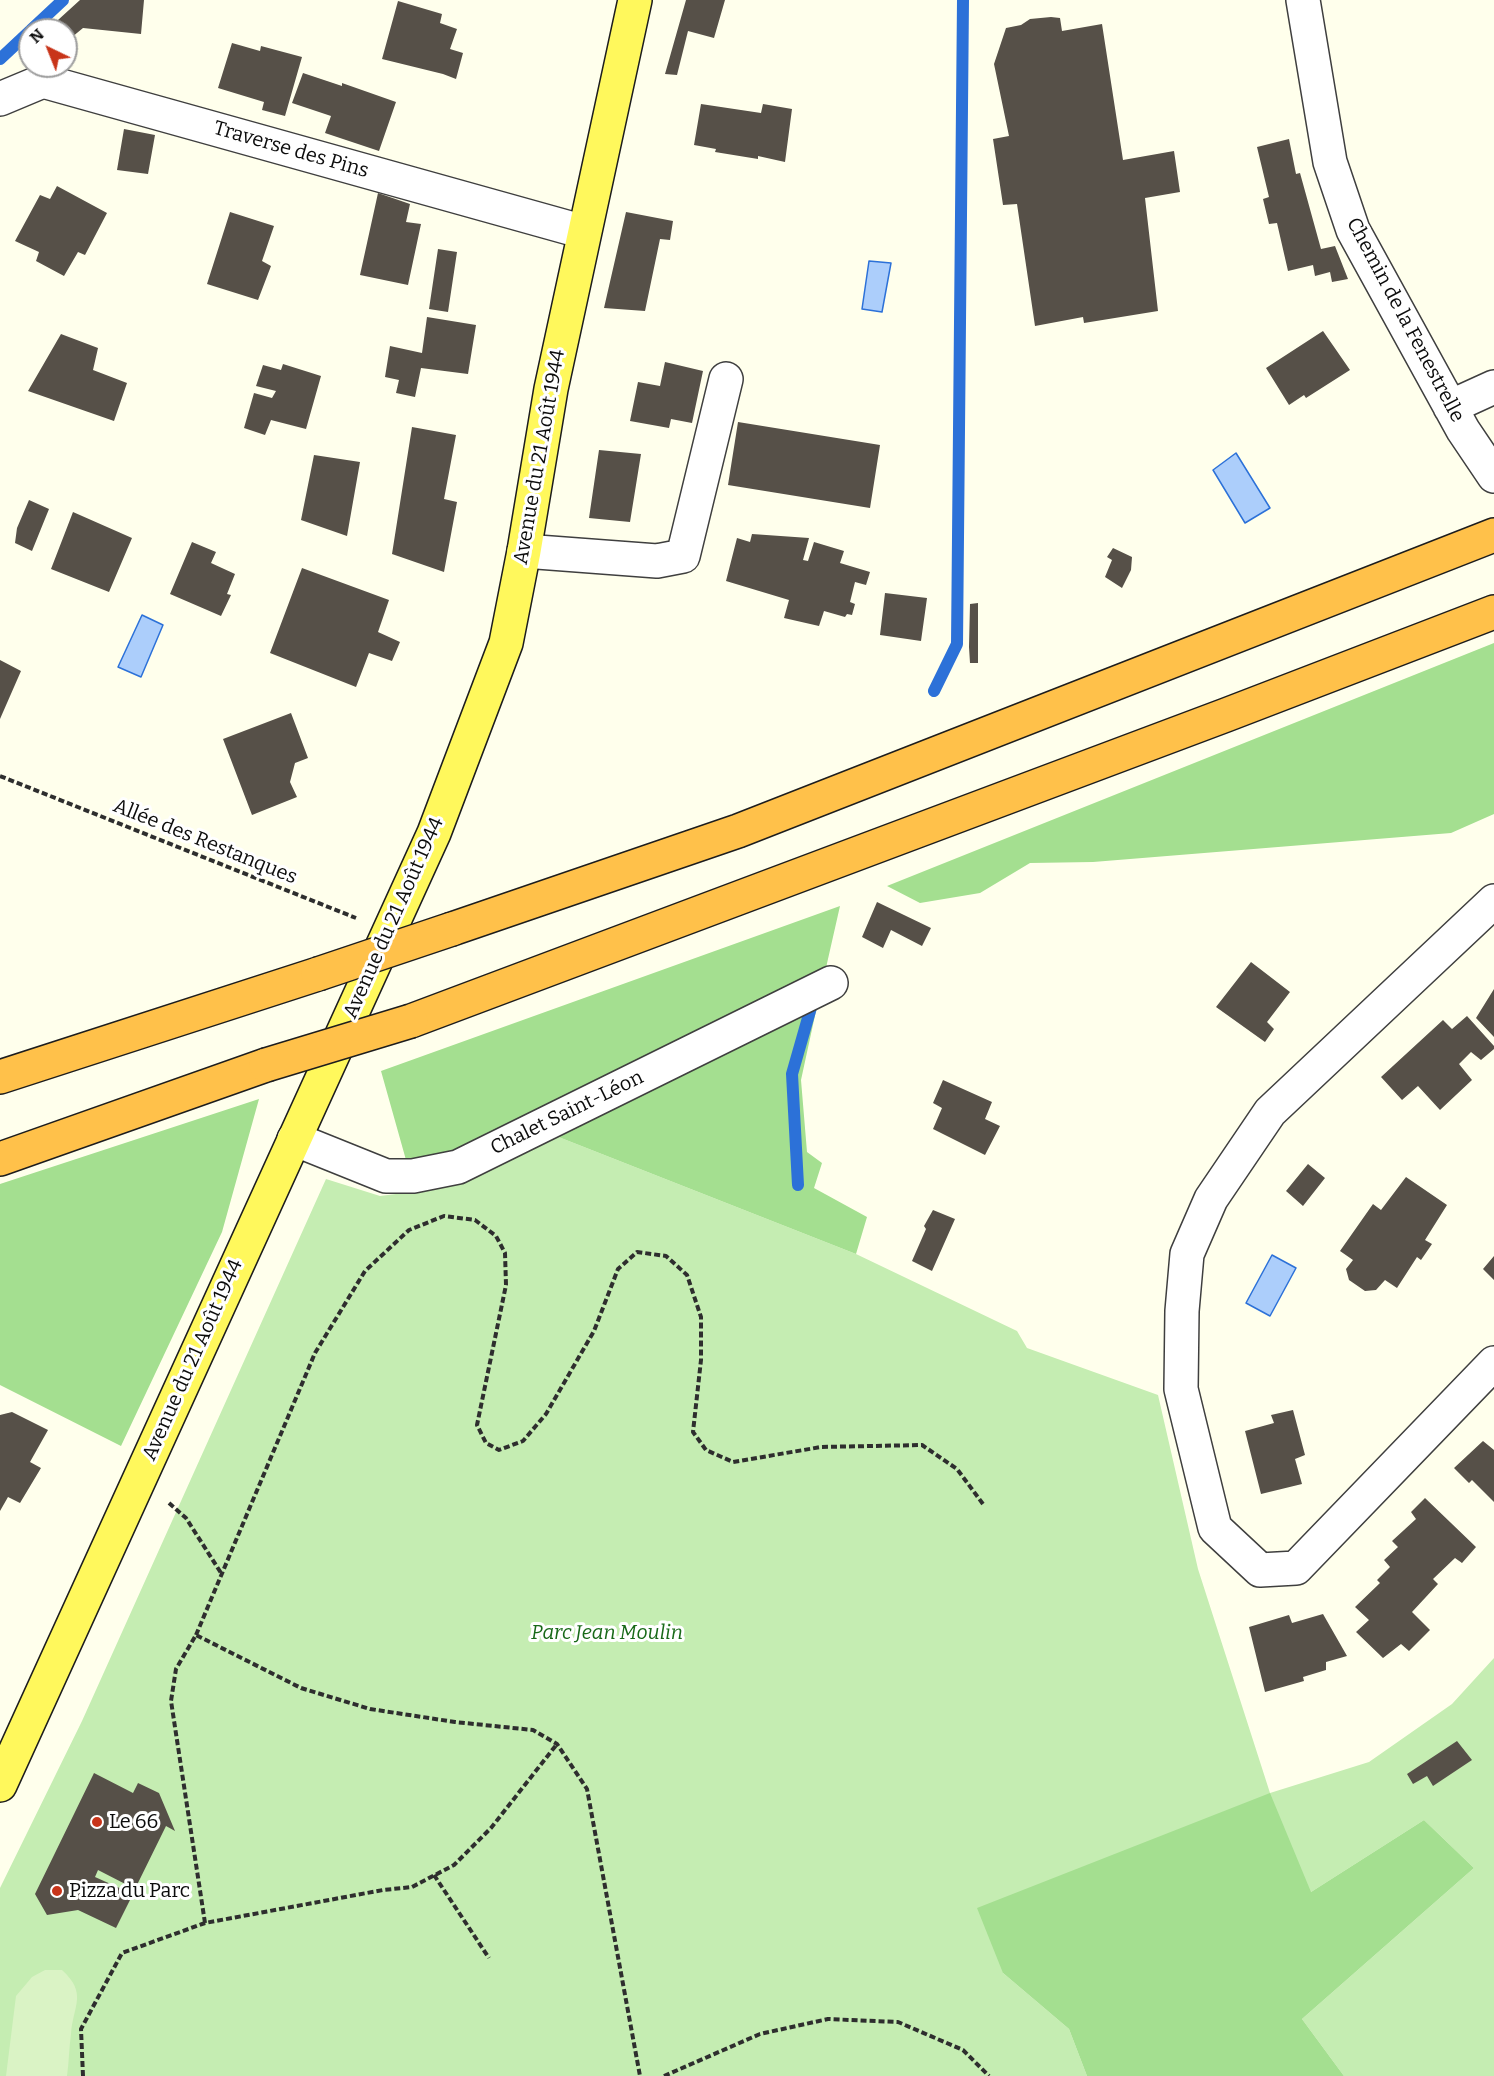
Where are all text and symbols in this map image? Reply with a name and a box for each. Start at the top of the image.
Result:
north arrow [18,18,78,78]
text: N [26,25,48,47]
street label: Traverse des Pins [211,116,371,184]
street label: Chemin de la Fenestrelle [1341,214,1469,426]
street label: Avenue du 21 Août 1944 [509,348,571,566]
street label: Allée des Restanques [110,794,300,890]
street label: Avenue du 21 Août 1944 [339,814,449,1022]
street label: Chalet Saint-Léon [487,1066,647,1160]
street label: Avenue du 21 Août 1944 [138,1256,248,1464]
park label: Parc Jean Moulin [531,1621,683,1645]
place label: Le 66 [109,1810,158,1834]
marker: Le 66 [90,1815,104,1829]
place label: Pizza du Parc [69,1879,190,1903]
marker: Pizza du Parc [50,1884,64,1898]

